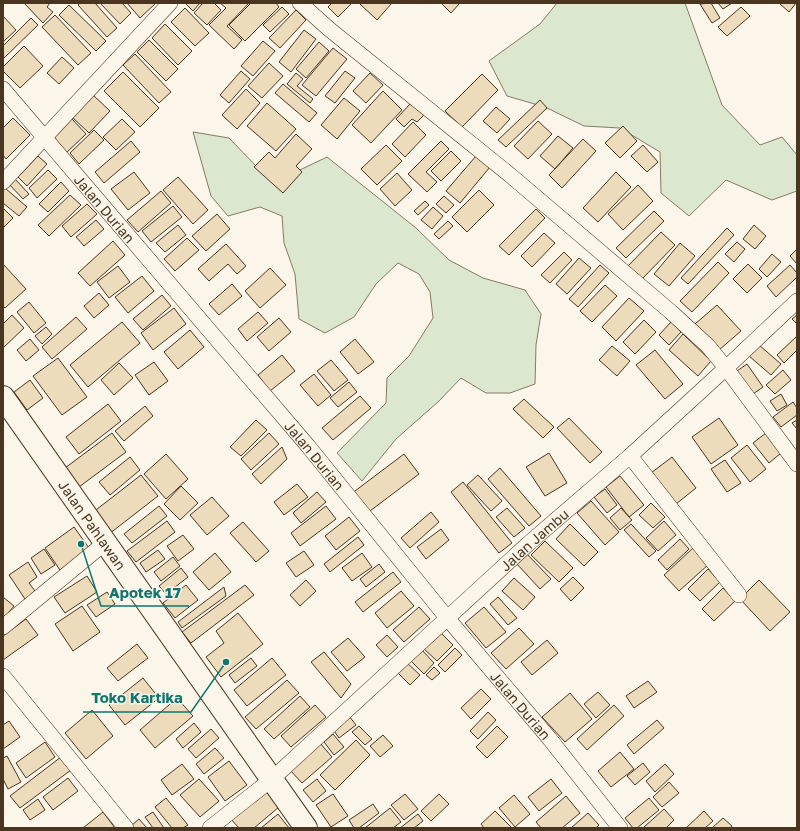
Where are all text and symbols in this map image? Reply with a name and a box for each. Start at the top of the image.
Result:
street label: Jalan Durian [71,171,139,246]
street label: Jalan Durian [282,417,348,493]
street label: Jalan Pahlawan [55,477,130,573]
street label: Jalan Jambu [496,505,572,574]
callout: Apotek 17 [101,579,189,606]
text: Apotek 17 [109,583,181,601]
street label: Jalan Durian [487,667,555,743]
callout: Toko Kartika [83,685,191,712]
text: Toko Kartika [91,688,183,706]

